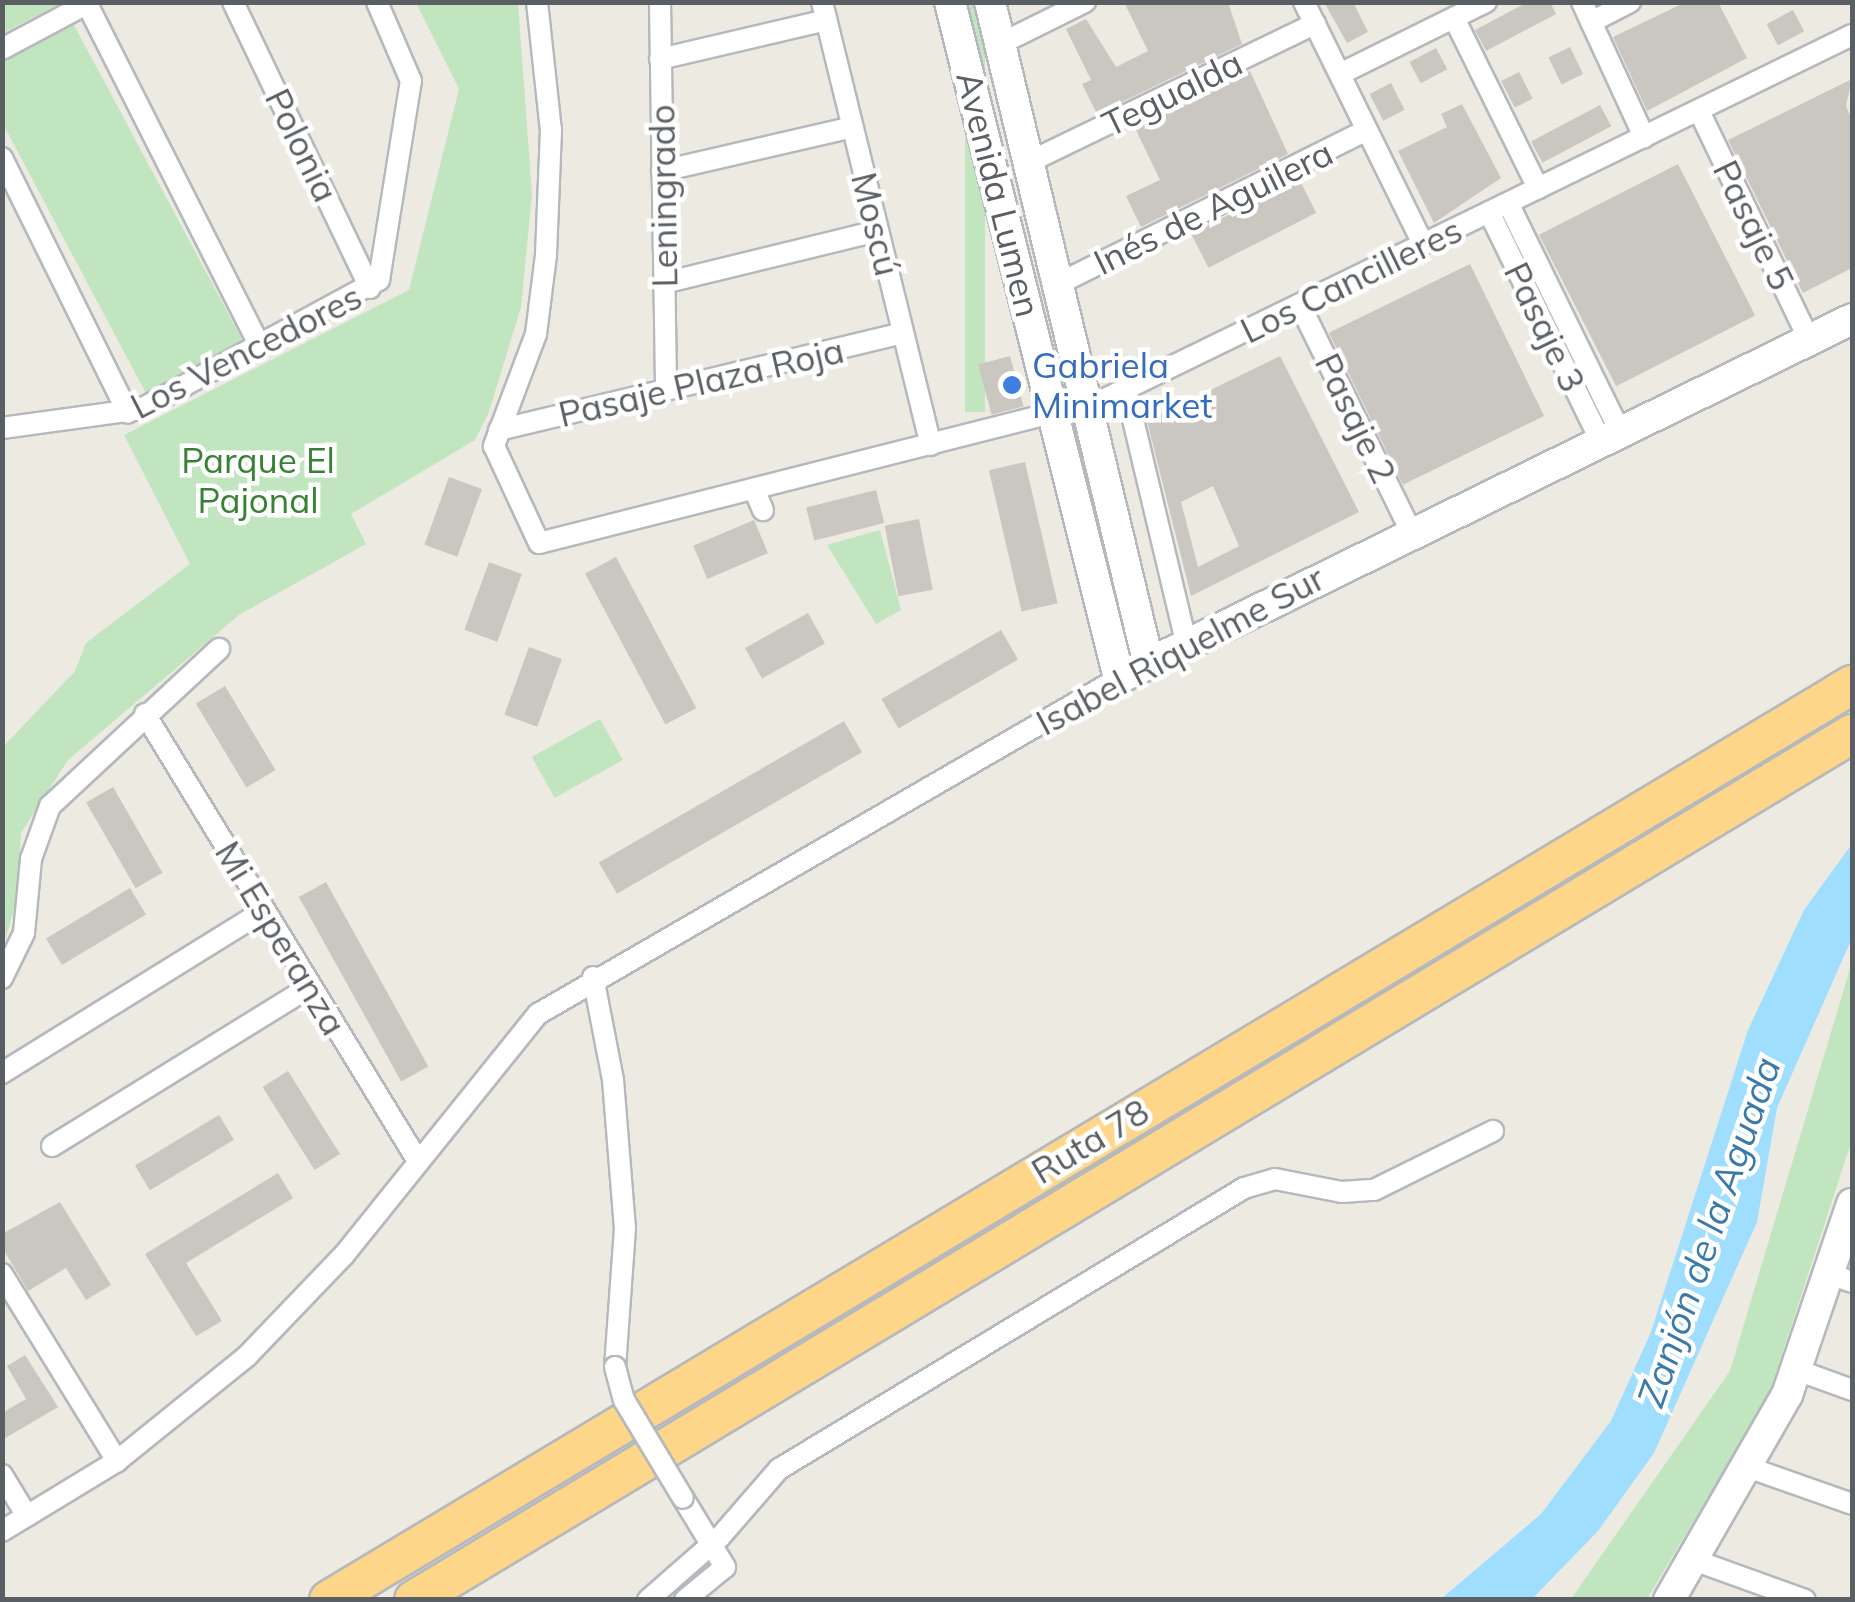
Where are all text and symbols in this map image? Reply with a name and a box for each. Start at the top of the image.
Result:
street label: Tegualda [1095,41,1249,145]
street label: Avenida Lumen [948,67,1050,321]
street label: Polonia [257,82,347,208]
street label: Leningrado [640,104,686,288]
street label: Inés de Aguilera [1087,131,1339,283]
street label: Pasaje 5 [1705,153,1803,297]
street label: Moscú [843,168,909,280]
street label: Los Cancilleres [1234,208,1468,352]
street label: Pasaje 3 [1496,255,1594,399]
street label: Los Vencedores [124,275,368,427]
street label: Pasaje Plaza Roja [554,329,848,435]
place label: Gabriela Minimarket [1032,344,1212,426]
street label: Pasaje 2 [1307,346,1405,490]
marker: Gabriela Minimarket [1001,374,1023,396]
park label: Parque El Pajonal [181,439,335,521]
street label: Isabel Riquelme Sur [1029,556,1331,744]
street label: Mi Esperanza [207,834,355,1042]
water label: Zanjón de la Aguada [1628,1051,1790,1413]
street label: Ruta 78 [1024,1090,1156,1192]

